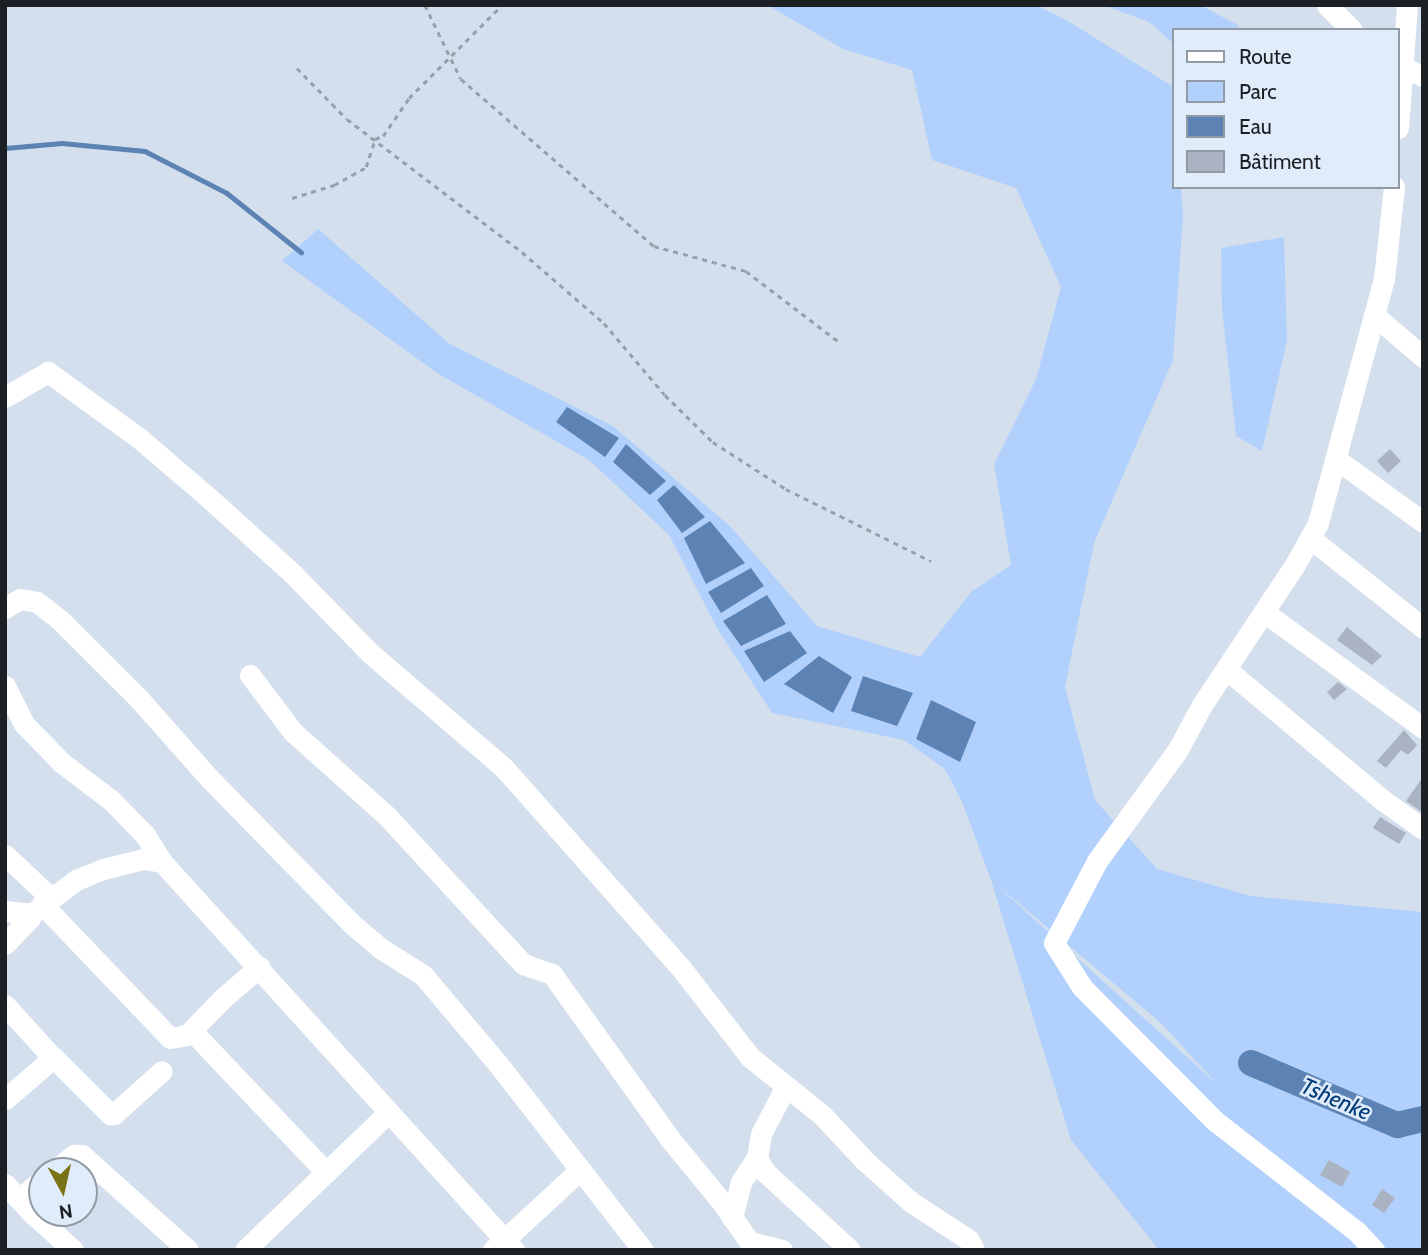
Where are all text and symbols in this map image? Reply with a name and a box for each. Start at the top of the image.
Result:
legend [1172,28,1400,189]
text: Route [1239,44,1292,69]
text: Parc [1239,79,1277,104]
text: Eau [1239,114,1272,139]
text: Bâtiment [1239,149,1321,174]
water label: Tshenke [1297,1072,1375,1126]
north arrow [28,1157,98,1227]
text: N [57,1199,74,1224]

